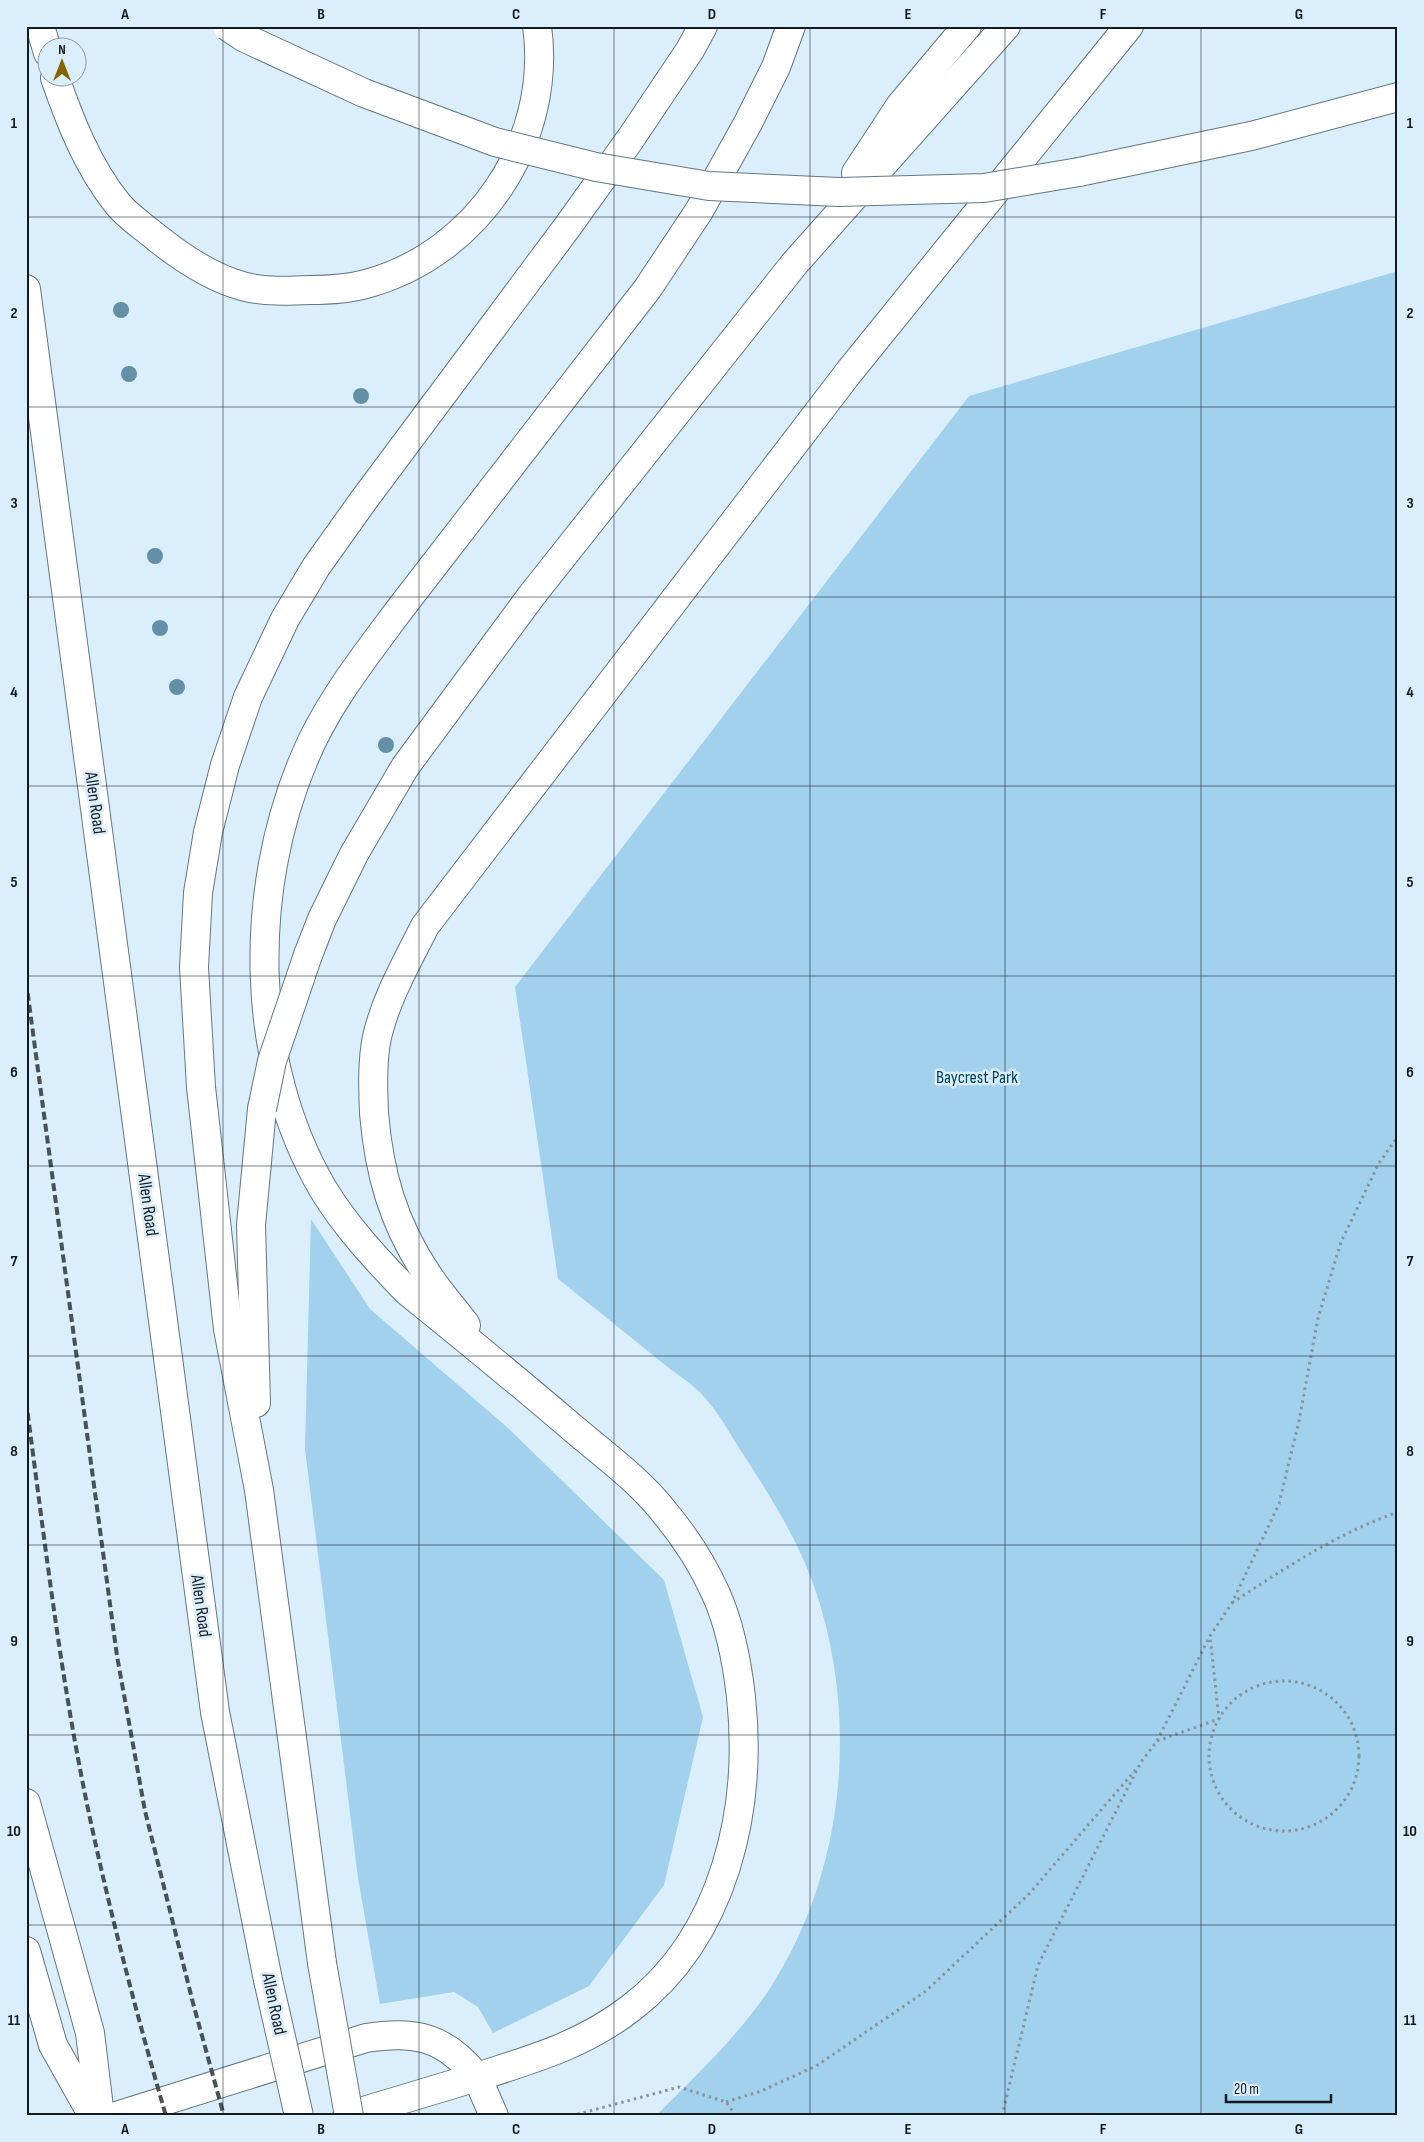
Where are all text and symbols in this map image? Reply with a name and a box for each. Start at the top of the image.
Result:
text: A [120,5,129,24]
text: B [317,5,325,24]
text: C [512,5,520,24]
text: D [708,5,716,24]
text: E [905,5,912,24]
text: F [1100,5,1107,24]
text: G [1295,5,1303,24]
north arrow [38,38,88,88]
text: N [58,41,66,58]
text: 1 [11,114,18,133]
text: 1 [1407,114,1414,133]
text: 2 [10,304,18,323]
text: 2 [1406,304,1414,323]
text: 3 [10,494,18,513]
text: 3 [1406,494,1414,513]
text: 4 [10,683,18,702]
text: 4 [1406,683,1414,702]
street label: Allen Road [80,770,110,835]
text: 5 [10,873,18,892]
text: 5 [1406,873,1414,892]
text: 6 [10,1063,18,1082]
text: 6 [1406,1063,1414,1082]
park label: Baycrest Park [936,1067,1018,1088]
street label: Allen Road [133,1172,163,1237]
text: 7 [11,1252,18,1271]
text: 7 [1407,1252,1414,1271]
text: 8 [10,1442,18,1461]
text: 8 [1406,1442,1414,1461]
street label: Allen Road [186,1573,216,1638]
text: 9 [10,1632,18,1651]
text: 9 [1406,1632,1414,1651]
text: 10 [7,1822,21,1841]
text: 10 [1403,1822,1417,1841]
street label: Allen Road [257,1970,291,2037]
text: 11 [8,2011,21,2030]
text: 11 [1404,2011,1417,2030]
scale bar [1226,2072,1332,2104]
text: 20 m [1234,2080,1259,2099]
text: A [120,2120,129,2139]
text: B [317,2120,325,2139]
text: C [512,2120,520,2139]
text: D [708,2120,716,2139]
text: E [905,2120,912,2139]
text: F [1100,2120,1107,2139]
text: G [1295,2120,1303,2139]

